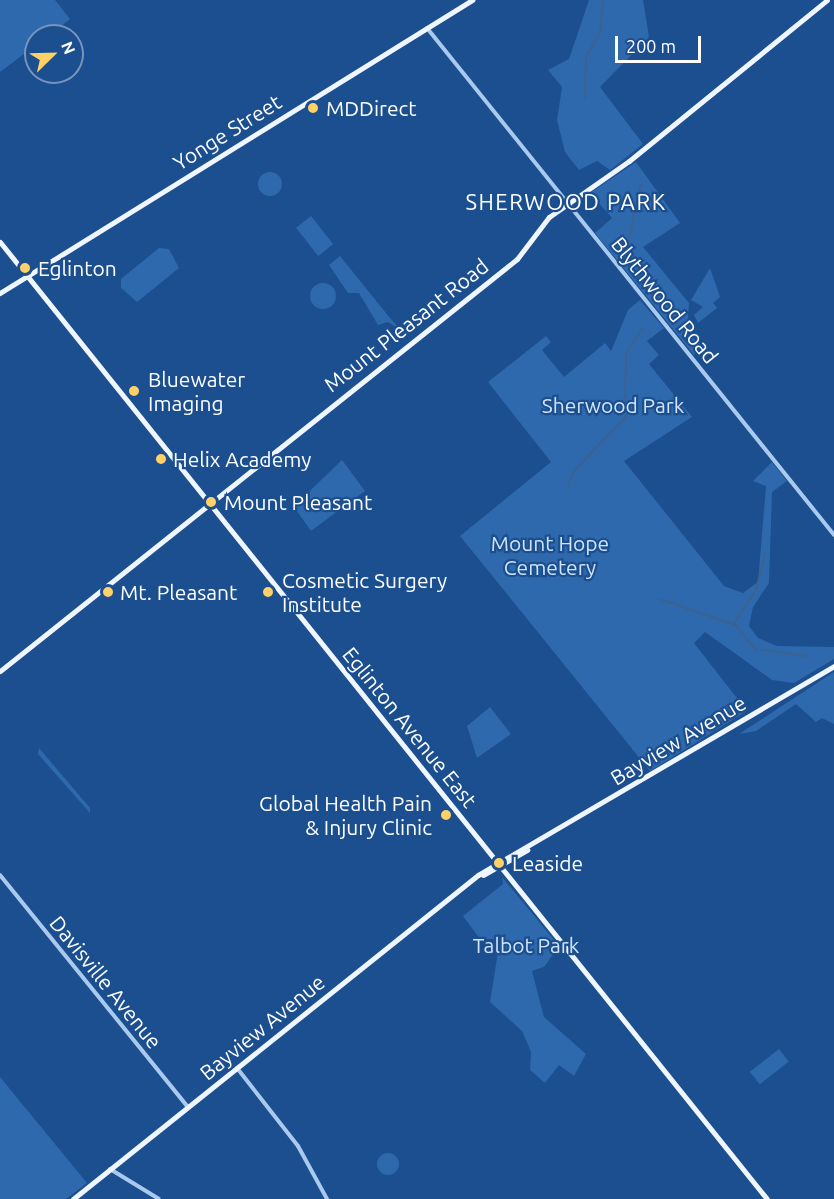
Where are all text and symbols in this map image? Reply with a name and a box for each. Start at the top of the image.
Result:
north arrow [24,24,84,84]
scale bar [618,24,704,62]
text: 200 m [626,36,676,56]
text: N [58,39,79,57]
street label: Yonge Street [168,89,286,175]
place label: MDDirect [326,95,417,121]
marker: MDDirect [304,99,322,117]
district label: SHERWOOD PARK [465,189,667,215]
street label: Blythwood Road [606,232,724,368]
street label: Mount Pleasant Road [319,253,493,397]
place label: Eglinton [38,255,117,281]
marker: Eglinton [16,259,34,277]
place label: Bluewater Imaging [148,366,245,416]
marker: Bluewater Imaging [125,382,143,400]
park label: Sherwood Park [542,392,684,418]
place label: Helix Academy [173,446,311,472]
marker: Helix Academy [154,452,168,466]
place label: Mount Pleasant [224,489,372,515]
marker: Mount Pleasant [202,493,220,511]
park label: Mount Hope Cemetery [491,530,609,580]
place label: Cosmetic Surgery Institute [282,567,447,617]
place label: Mt. Pleasant [120,579,237,605]
marker: Cosmetic Surgery Institute [259,583,277,601]
marker: Mt. Pleasant [101,585,115,599]
street label: Eglinton Avenue East [338,642,482,812]
street label: Bayview Avenue [606,690,750,790]
place label: Global Health Pain & Injury Clinic [259,790,432,840]
marker: Global Health Pain & Injury Clinic [437,806,455,824]
place label: Leaside [512,850,583,876]
marker: Leaside [490,854,508,872]
street label: Davisville Avenue [45,911,167,1053]
park label: Talbot Park [473,932,579,958]
street label: Bayview Avenue [194,969,330,1085]

